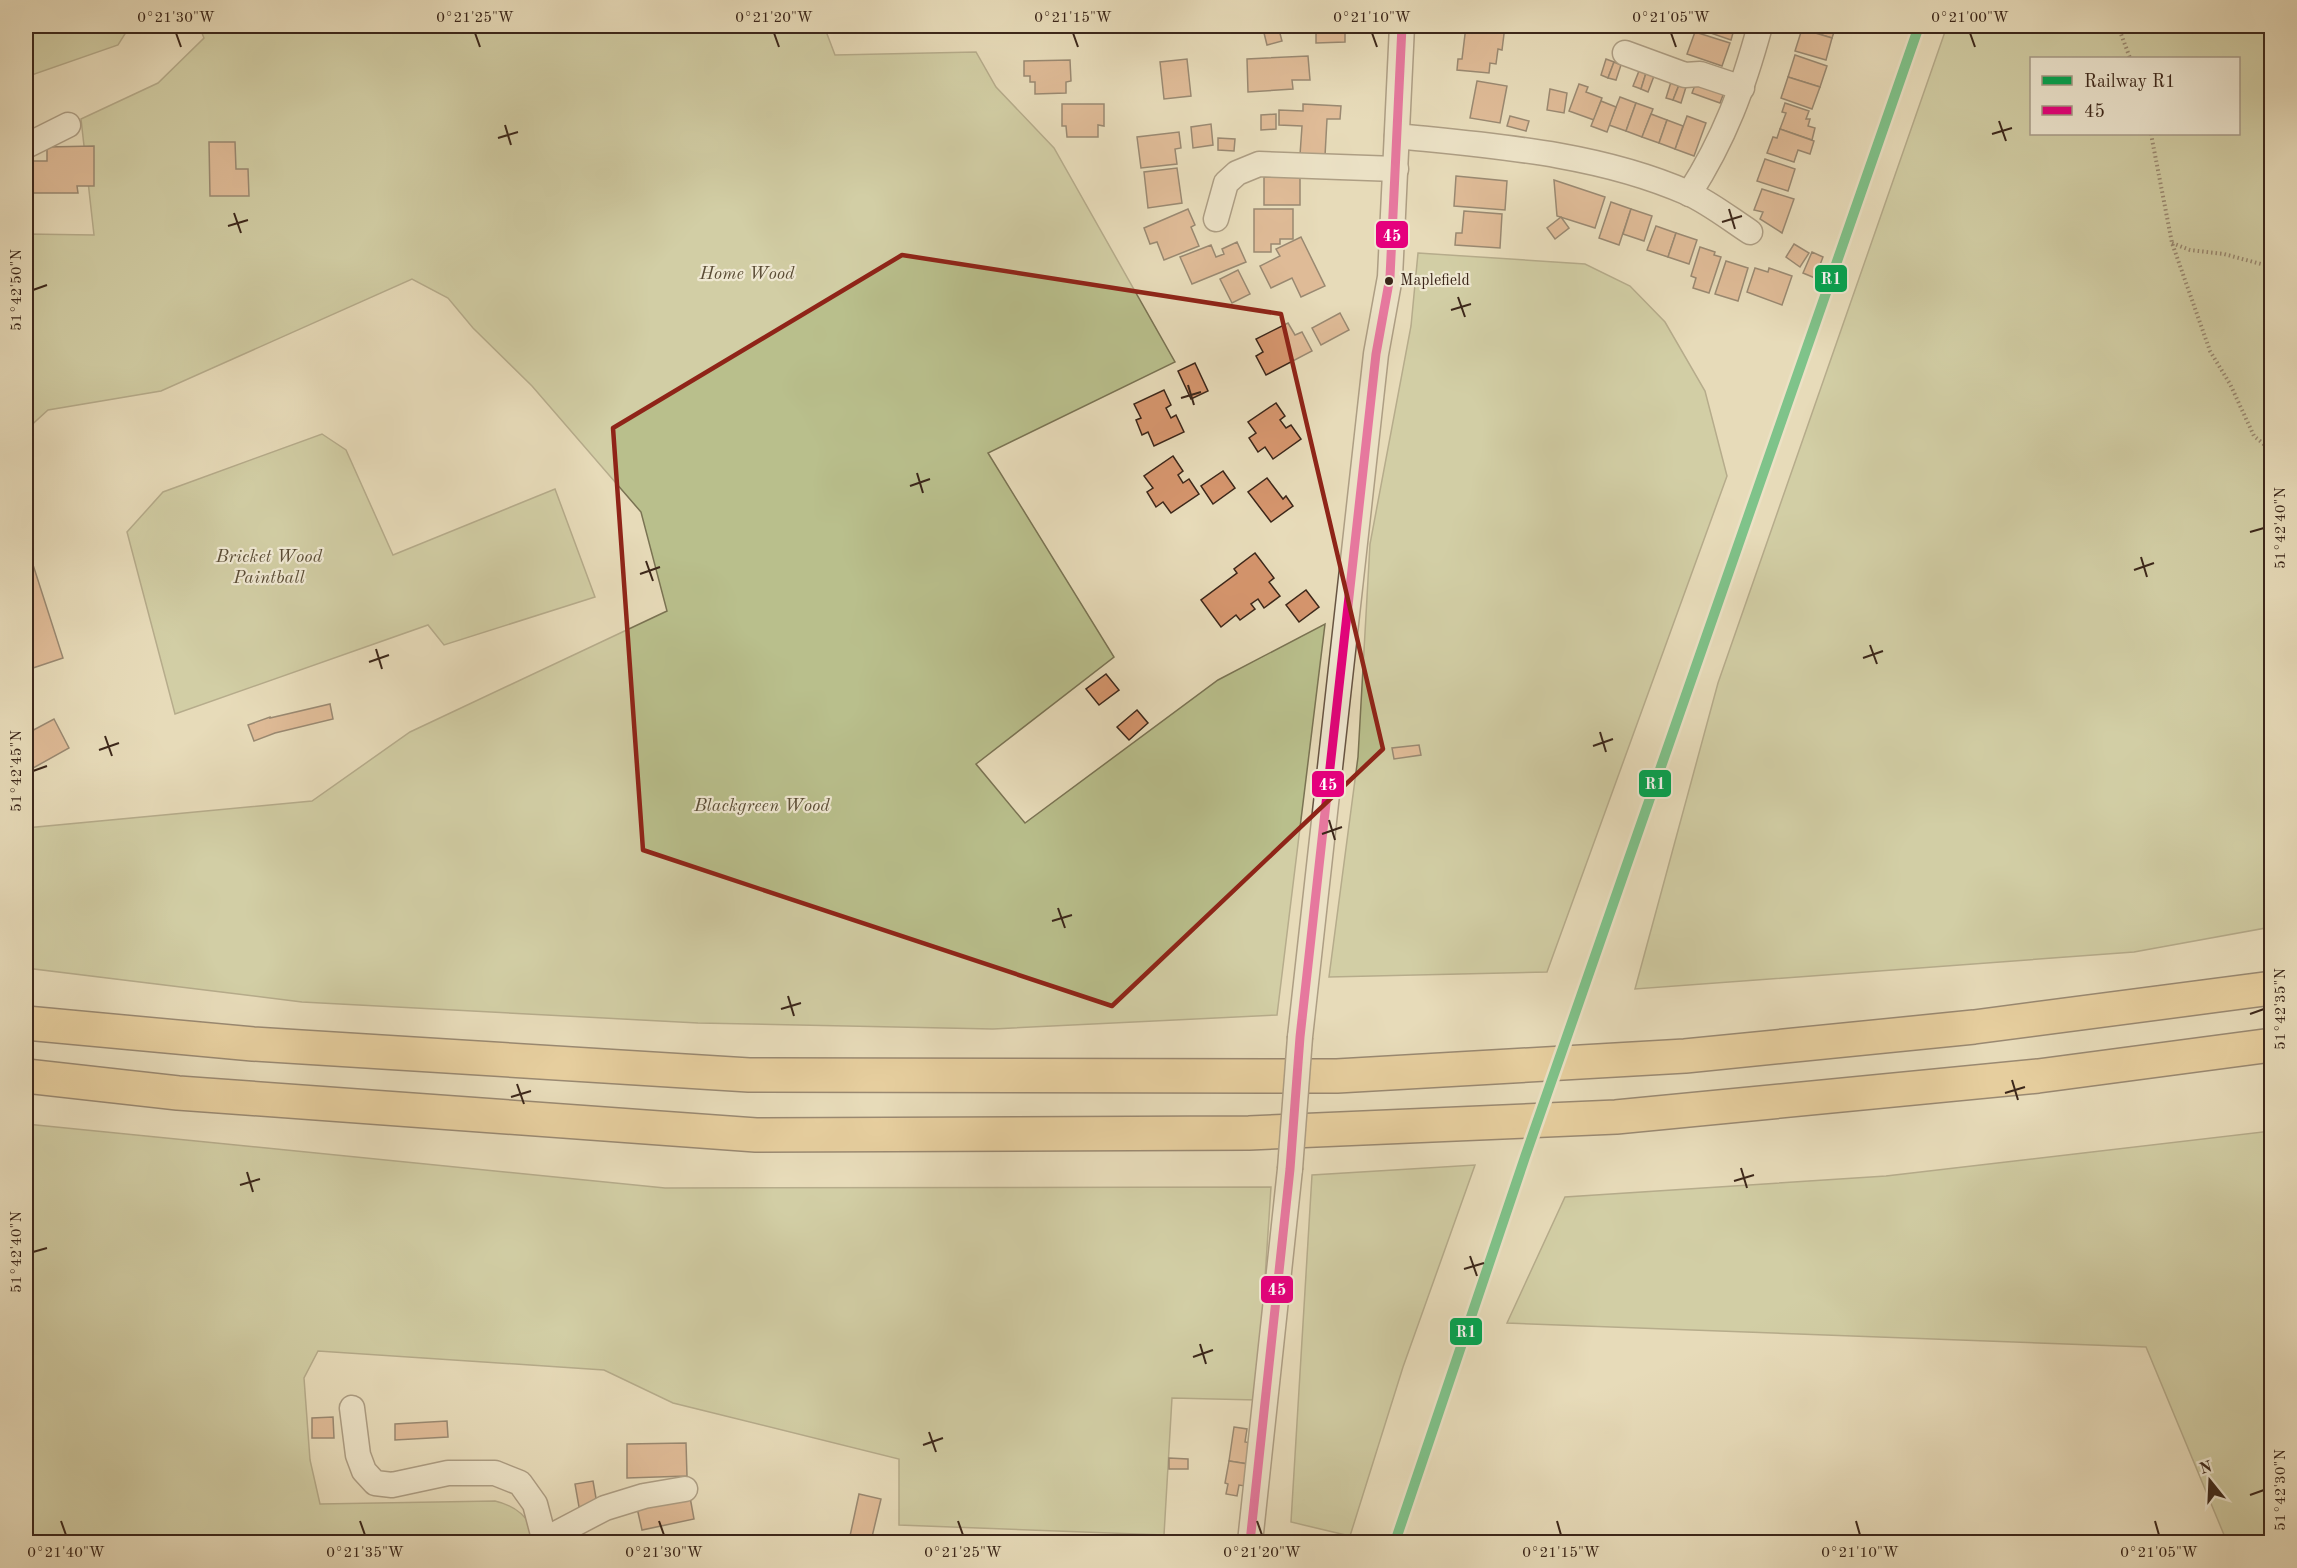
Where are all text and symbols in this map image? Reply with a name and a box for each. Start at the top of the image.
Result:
text: 0°21'30"W [137,11,215,26]
text: 0°21'25"W [436,11,514,26]
text: 0°21'20"W [735,11,813,26]
text: 0°21'15"W [1034,11,1112,26]
text: 0°21'10"W [1333,11,1411,26]
text: 0°21'05"W [1632,11,1710,26]
text: 0°21'00"W [1931,11,2009,26]
legend [2030,57,2240,135]
text: Railway R1 [2084,73,2175,91]
text: 45 [2084,103,2105,121]
line badge: 45 [1375,220,1409,249]
text: 45 [1383,229,1401,245]
text: 51°42'50"N [10,249,25,331]
line badge: R1 [1814,264,1848,293]
park label: Home Wood [698,265,795,283]
text: R1 [1821,272,1841,288]
place label: Maplefield [1400,273,1470,289]
marker: Maplefield [1383,275,1395,287]
text: 51°42'40"N [2274,487,2289,569]
park label: Bricket Wood Paintball [215,548,323,587]
text: 51°42'45"N [10,730,25,812]
line badge: R1 [1638,769,1672,798]
line badge: 45 [1311,770,1345,798]
text: R1 [1645,777,1665,793]
text: 45 [1319,778,1337,794]
park label: Blackgreen Wood [693,797,830,815]
text: 51°42'35"N [2274,968,2289,1050]
text: 51°42'40"N [10,1211,25,1293]
line badge: 45 [1260,1275,1294,1304]
text: 45 [1268,1283,1286,1299]
line badge: R1 [1449,1317,1483,1346]
text: R1 [1456,1325,1476,1341]
text: 51°42'30"N [2274,1449,2289,1531]
north arrow [2180,1451,2240,1511]
text: N [2198,1459,2215,1478]
text: 0°21'40"W [27,1546,105,1561]
text: 0°21'35"W [326,1546,404,1561]
text: 0°21'30"W [625,1546,703,1561]
text: 0°21'25"W [924,1546,1002,1561]
text: 0°21'20"W [1223,1546,1301,1561]
text: 0°21'15"W [1522,1546,1600,1561]
text: 0°21'10"W [1821,1546,1899,1561]
text: 0°21'05"W [2120,1546,2198,1561]

